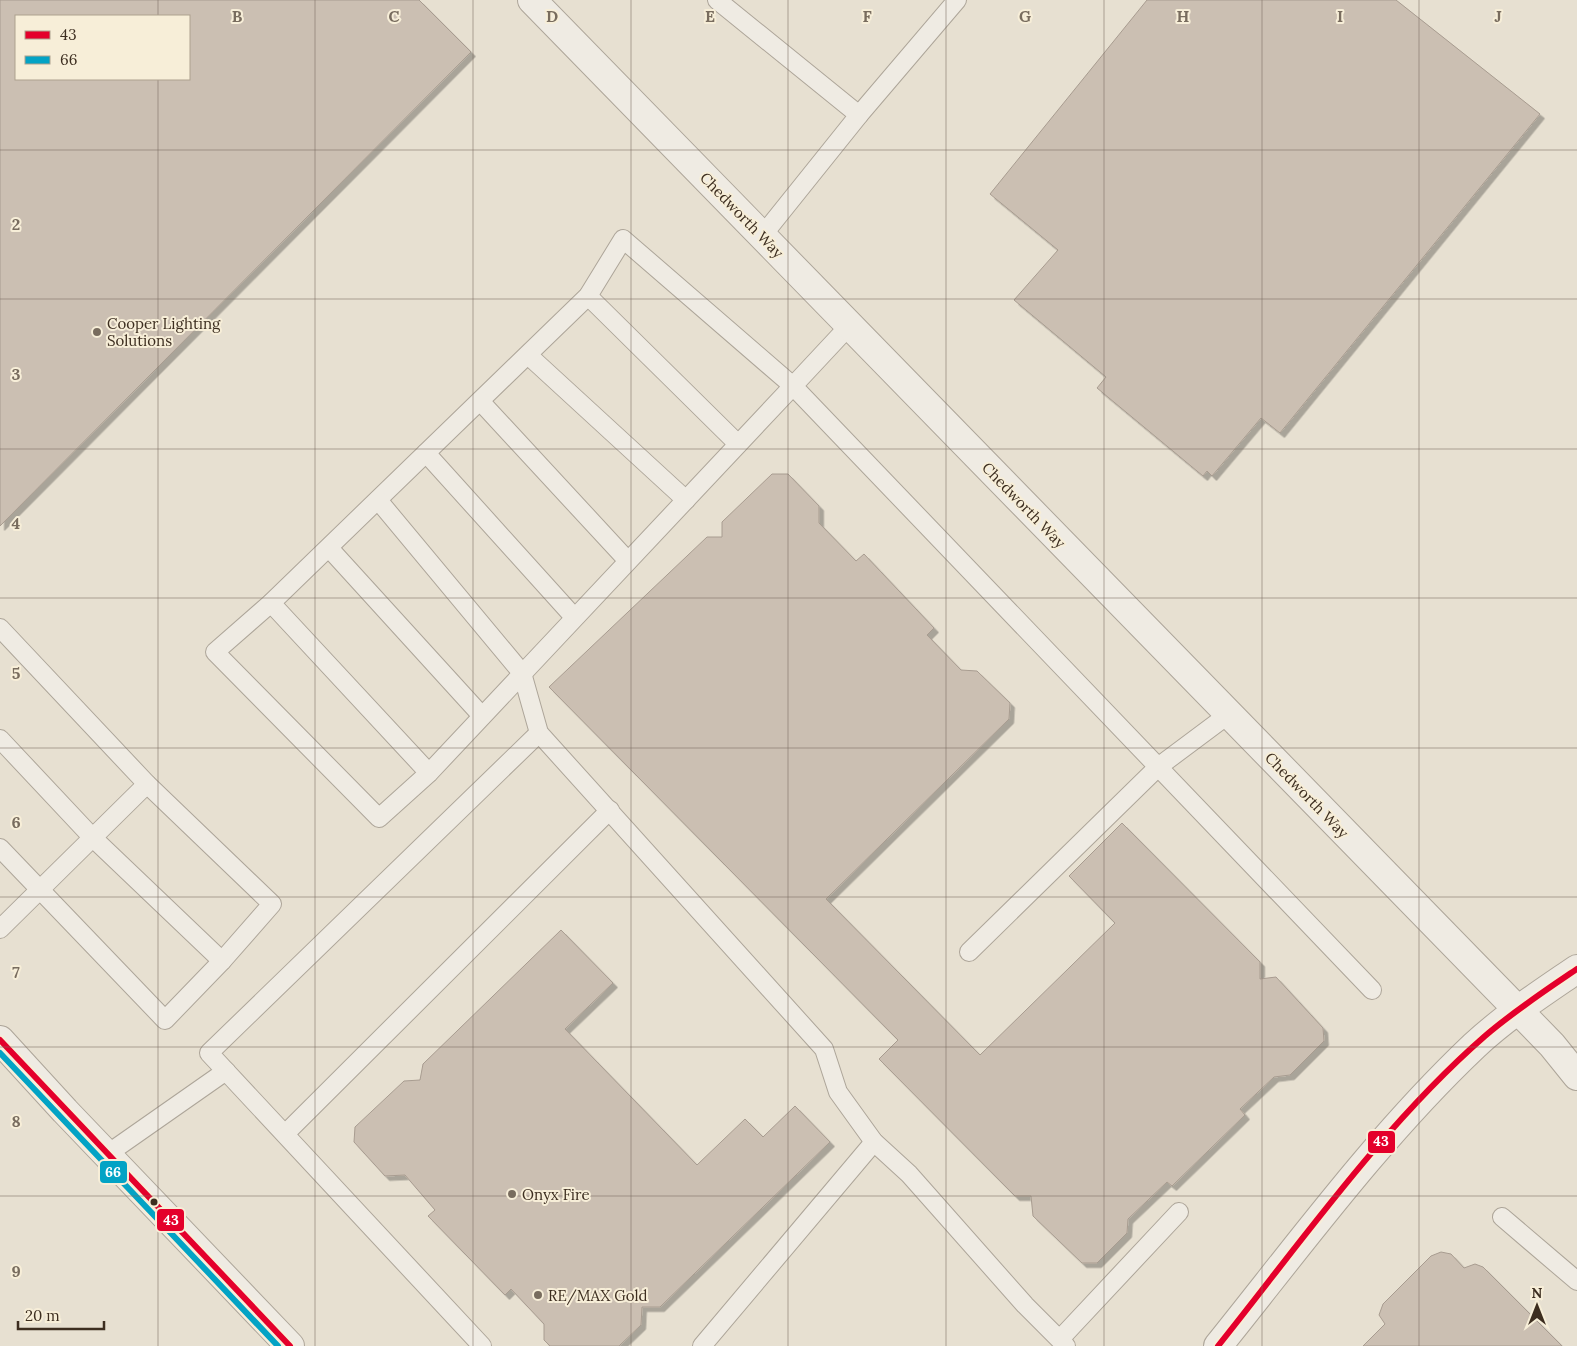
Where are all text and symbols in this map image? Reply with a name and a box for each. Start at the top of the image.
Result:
text: B [232,6,243,26]
text: C [388,6,400,26]
text: D [546,6,558,26]
text: E [705,6,715,26]
text: F [862,6,872,26]
text: G [1019,6,1031,26]
text: H [1177,6,1190,26]
text: I [1337,6,1343,26]
text: J [1494,6,1502,26]
legend [15,15,190,80]
text: 43 [60,25,77,44]
text: 66 [60,50,77,69]
street label: Chedworth Way [696,168,788,262]
text: 2 [12,214,20,234]
place label: Cooper Lighting Solutions [107,314,221,350]
marker: Cooper Lighting Solutions [91,326,103,338]
text: 3 [12,364,21,384]
street label: Chedworth Way [978,458,1070,552]
text: 4 [12,513,21,533]
text: 5 [12,663,21,683]
street label: Chedworth Way [1261,748,1353,842]
text: 6 [11,812,21,832]
text: 7 [12,962,20,982]
text: 8 [11,1111,21,1131]
line badge: 43 [1367,1130,1396,1154]
text: 43 [1373,1132,1389,1150]
line badge: 66 [99,1160,128,1184]
text: 66 [105,1163,121,1181]
place label: Onyx Fire [522,1185,590,1204]
marker: Onyx Fire [506,1188,518,1200]
unlabelled marker [149,1197,159,1207]
line badge: 43 [156,1208,185,1232]
text: 43 [163,1211,179,1229]
text: 9 [11,1261,21,1281]
north arrow [1512,1281,1562,1331]
text: N [1532,1284,1543,1302]
place label: RE/MAX Gold [548,1286,648,1306]
marker: RE/MAX Gold [532,1289,544,1301]
scale bar [18,1298,104,1330]
text: 20 m [25,1306,60,1325]

